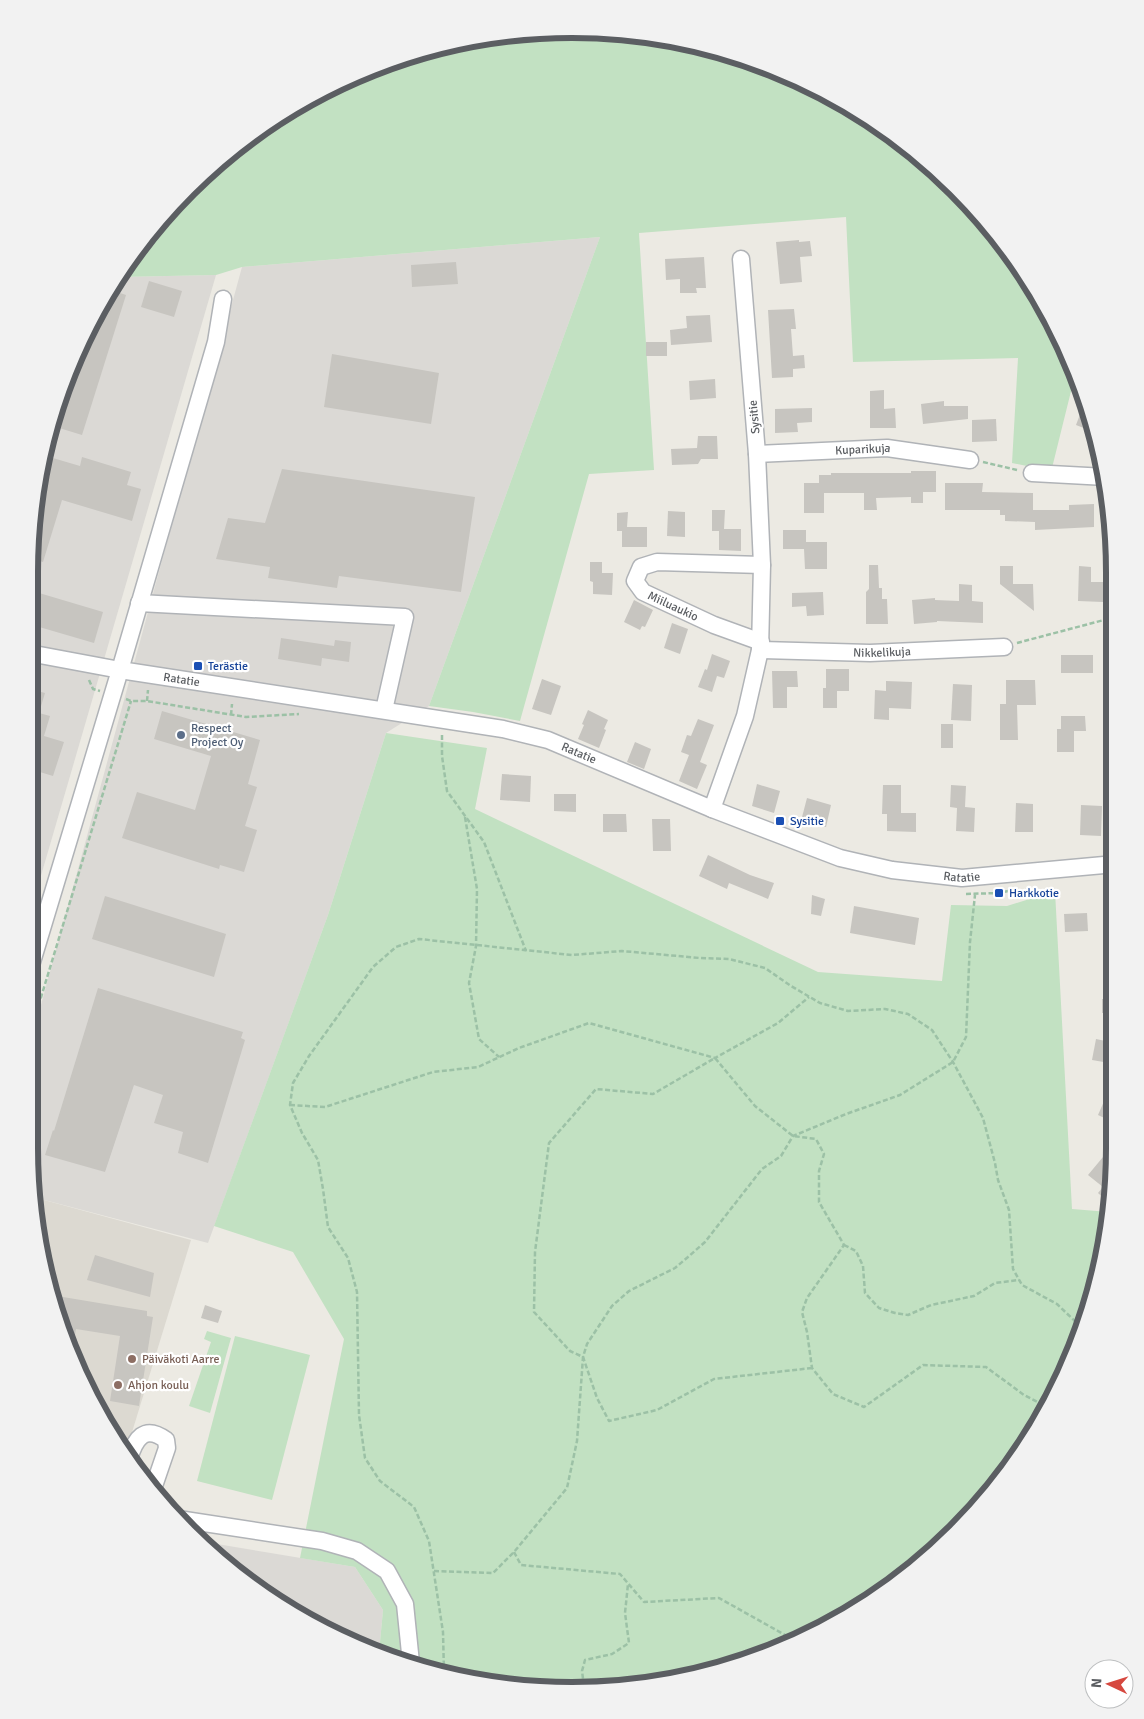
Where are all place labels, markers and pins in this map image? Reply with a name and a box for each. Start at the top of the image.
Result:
place label: Terästie [208,659,248,674]
marker: Terästie [192,660,204,672]
place label: Respect Project Oy [191,721,244,750]
marker: Respect Project Oy [175,729,187,741]
place label: Sysitie [790,814,824,829]
marker: Sysitie [774,815,786,827]
place label: Harkkotie [1009,886,1059,901]
marker: Harkkotie [993,887,1005,899]
place label: Päiväkoti Aarre [142,1352,219,1367]
marker: Päiväkoti Aarre [126,1353,138,1365]
place label: Ahjon koulu [128,1378,189,1393]
marker: Ahjon koulu [112,1379,124,1391]

